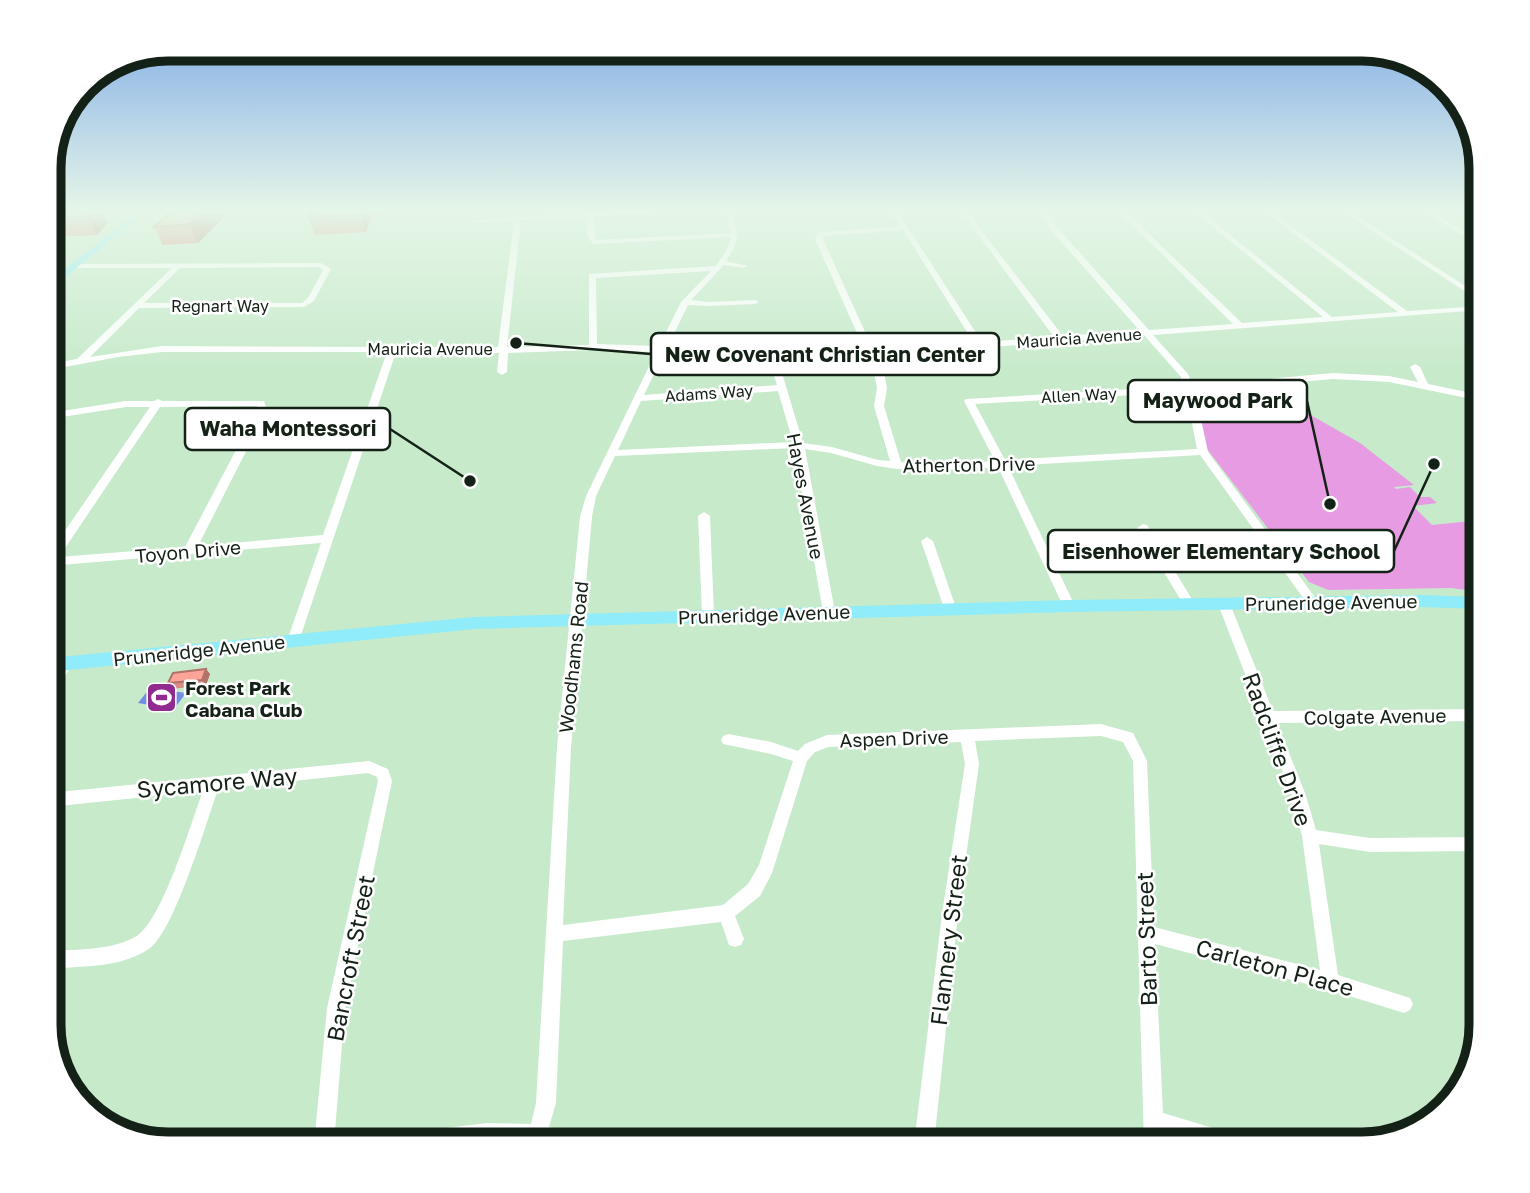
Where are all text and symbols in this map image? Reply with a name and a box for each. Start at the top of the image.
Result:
street label: Regnart Way [171,296,269,316]
street label: Mauricia Avenue [1016,324,1142,352]
callout: New Covenant Christian Center [651,333,999,375]
street label: Mauricia Avenue [367,339,493,359]
text: New Covenant Christian Center [665,341,985,367]
street label: Adams Way [664,380,754,406]
callout: Maywood Park [1128,380,1307,422]
street label: Allen Way [1041,383,1118,407]
text: Maywood Park [1143,387,1293,413]
callout: Waha Montessori [185,408,390,450]
text: Waha Montessori [199,415,377,441]
street label: Hayes Avenue [783,431,829,561]
street label: Atherton Drive [903,451,1035,477]
callout: Eisenhower Elementary School [1048,530,1394,572]
street label: Toyon Drive [134,535,242,567]
text: Eisenhower Elementary School [1062,538,1380,564]
street label: Woodhams Road [554,580,592,734]
street label: Pruneridge Avenue [1244,589,1418,615]
street label: Pruneridge Avenue [677,599,851,629]
street label: Pruneridge Avenue [112,630,286,670]
street label: Radcliffe Drive [1237,668,1319,830]
place label: Forest Park Cabana Club [185,676,303,721]
sports icon: Forest Park Cabana Club [145,681,179,715]
street label: Colgate Avenue [1303,703,1447,729]
street label: Aspen Drive [839,725,949,751]
street label: Sycamore Way [136,761,299,803]
street label: Flannery Street [924,853,972,1027]
street label: Barto Street [1130,871,1162,1007]
street label: Bancroft Street [320,872,380,1044]
street label: Carleton Place [1193,932,1357,1002]

